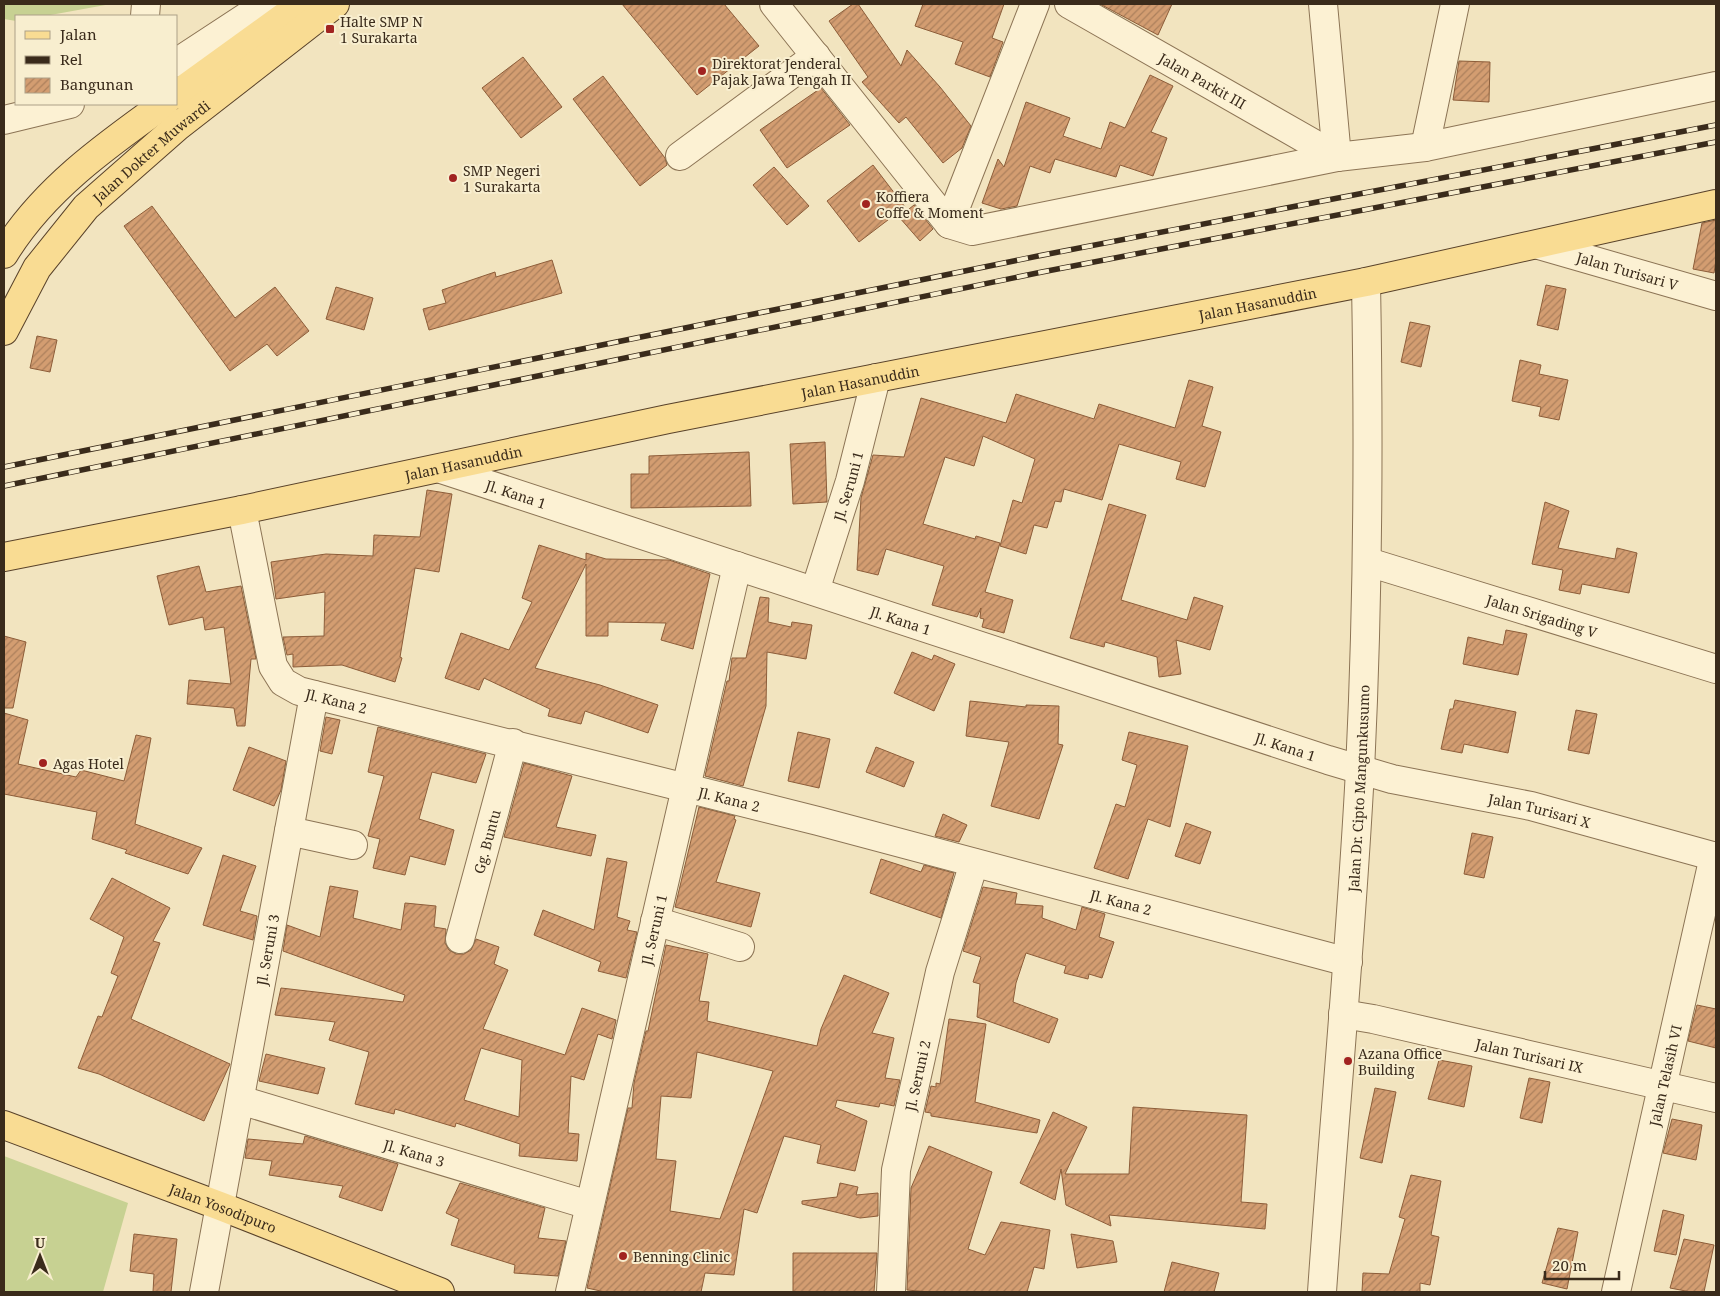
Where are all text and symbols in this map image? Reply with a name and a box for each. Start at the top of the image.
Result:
place label: Halte SMP N 1 Surakarta [340,12,423,47]
legend [15,15,178,105]
marker: Halte SMP N 1 Surakarta [324,23,336,35]
text: Jalan [59,24,97,44]
street label: Jalan Parkit III [1155,47,1250,113]
text: Rel [60,49,83,69]
place label: Direktorat Jenderal Pajak Jawa Tengah II [712,54,851,89]
marker: Direktorat Jenderal Pajak Jawa Tengah II [696,65,708,77]
text: Bangunan [60,74,134,94]
street label: Jalan Dokter Muwardi [87,95,214,207]
place label: SMP Negeri 1 Surakarta [463,161,541,196]
marker: SMP Negeri 1 Surakarta [447,172,459,184]
place label: Koffiera Coffe & Moment [876,187,984,222]
marker: Koffiera Coffe & Moment [860,198,872,210]
street label: Jalan Turisari V [1573,247,1681,294]
street label: Jalan Hasanuddin [1196,282,1318,324]
street label: Jalan Hasanuddin [799,360,921,402]
street label: Jalan Hasanuddin [402,441,524,485]
street label: Jl. Seruni 1 [828,449,867,524]
street label: Jl. Kana 1 [482,475,549,512]
street label: Jalan Srigading V [1483,589,1600,642]
street label: Jl. Kana 1 [867,601,934,639]
street label: Jl. Kana 2 [303,683,369,717]
street label: Jalan Dr. Cipto Mangunkusumo [1343,684,1373,894]
street label: Jl. Kana 1 [1252,727,1318,765]
place label: Agas Hotel [53,754,125,773]
marker: Agas Hotel [37,757,49,769]
street label: Jl. Kana 2 [696,782,762,816]
street label: Jalan Turisari X [1486,788,1593,832]
street label: Gg. Buntu [469,807,504,876]
street label: Jl. Kana 2 [1088,884,1154,919]
street label: Jl. Seruni 1 [636,892,671,968]
street label: Jl. Seruni 3 [251,912,283,988]
street label: Jalan Telasih VI [1644,1023,1685,1129]
street label: Jalan Turisari IX [1473,1033,1586,1077]
street label: Jl. Seruni 2 [900,1038,934,1114]
place label: Azana Office Building [1358,1044,1442,1079]
marker: Azana Office Building [1342,1055,1354,1067]
street label: Jl. Kana 3 [381,1134,447,1171]
street label: Jalan Yosodipuro [166,1178,279,1237]
north arrow [15,1231,65,1281]
text: U [35,1233,46,1252]
place label: Benning Clinic [633,1247,730,1266]
scale bar [1545,1248,1619,1280]
marker: Benning Clinic [617,1250,629,1262]
text: 20 m [1552,1255,1587,1275]

